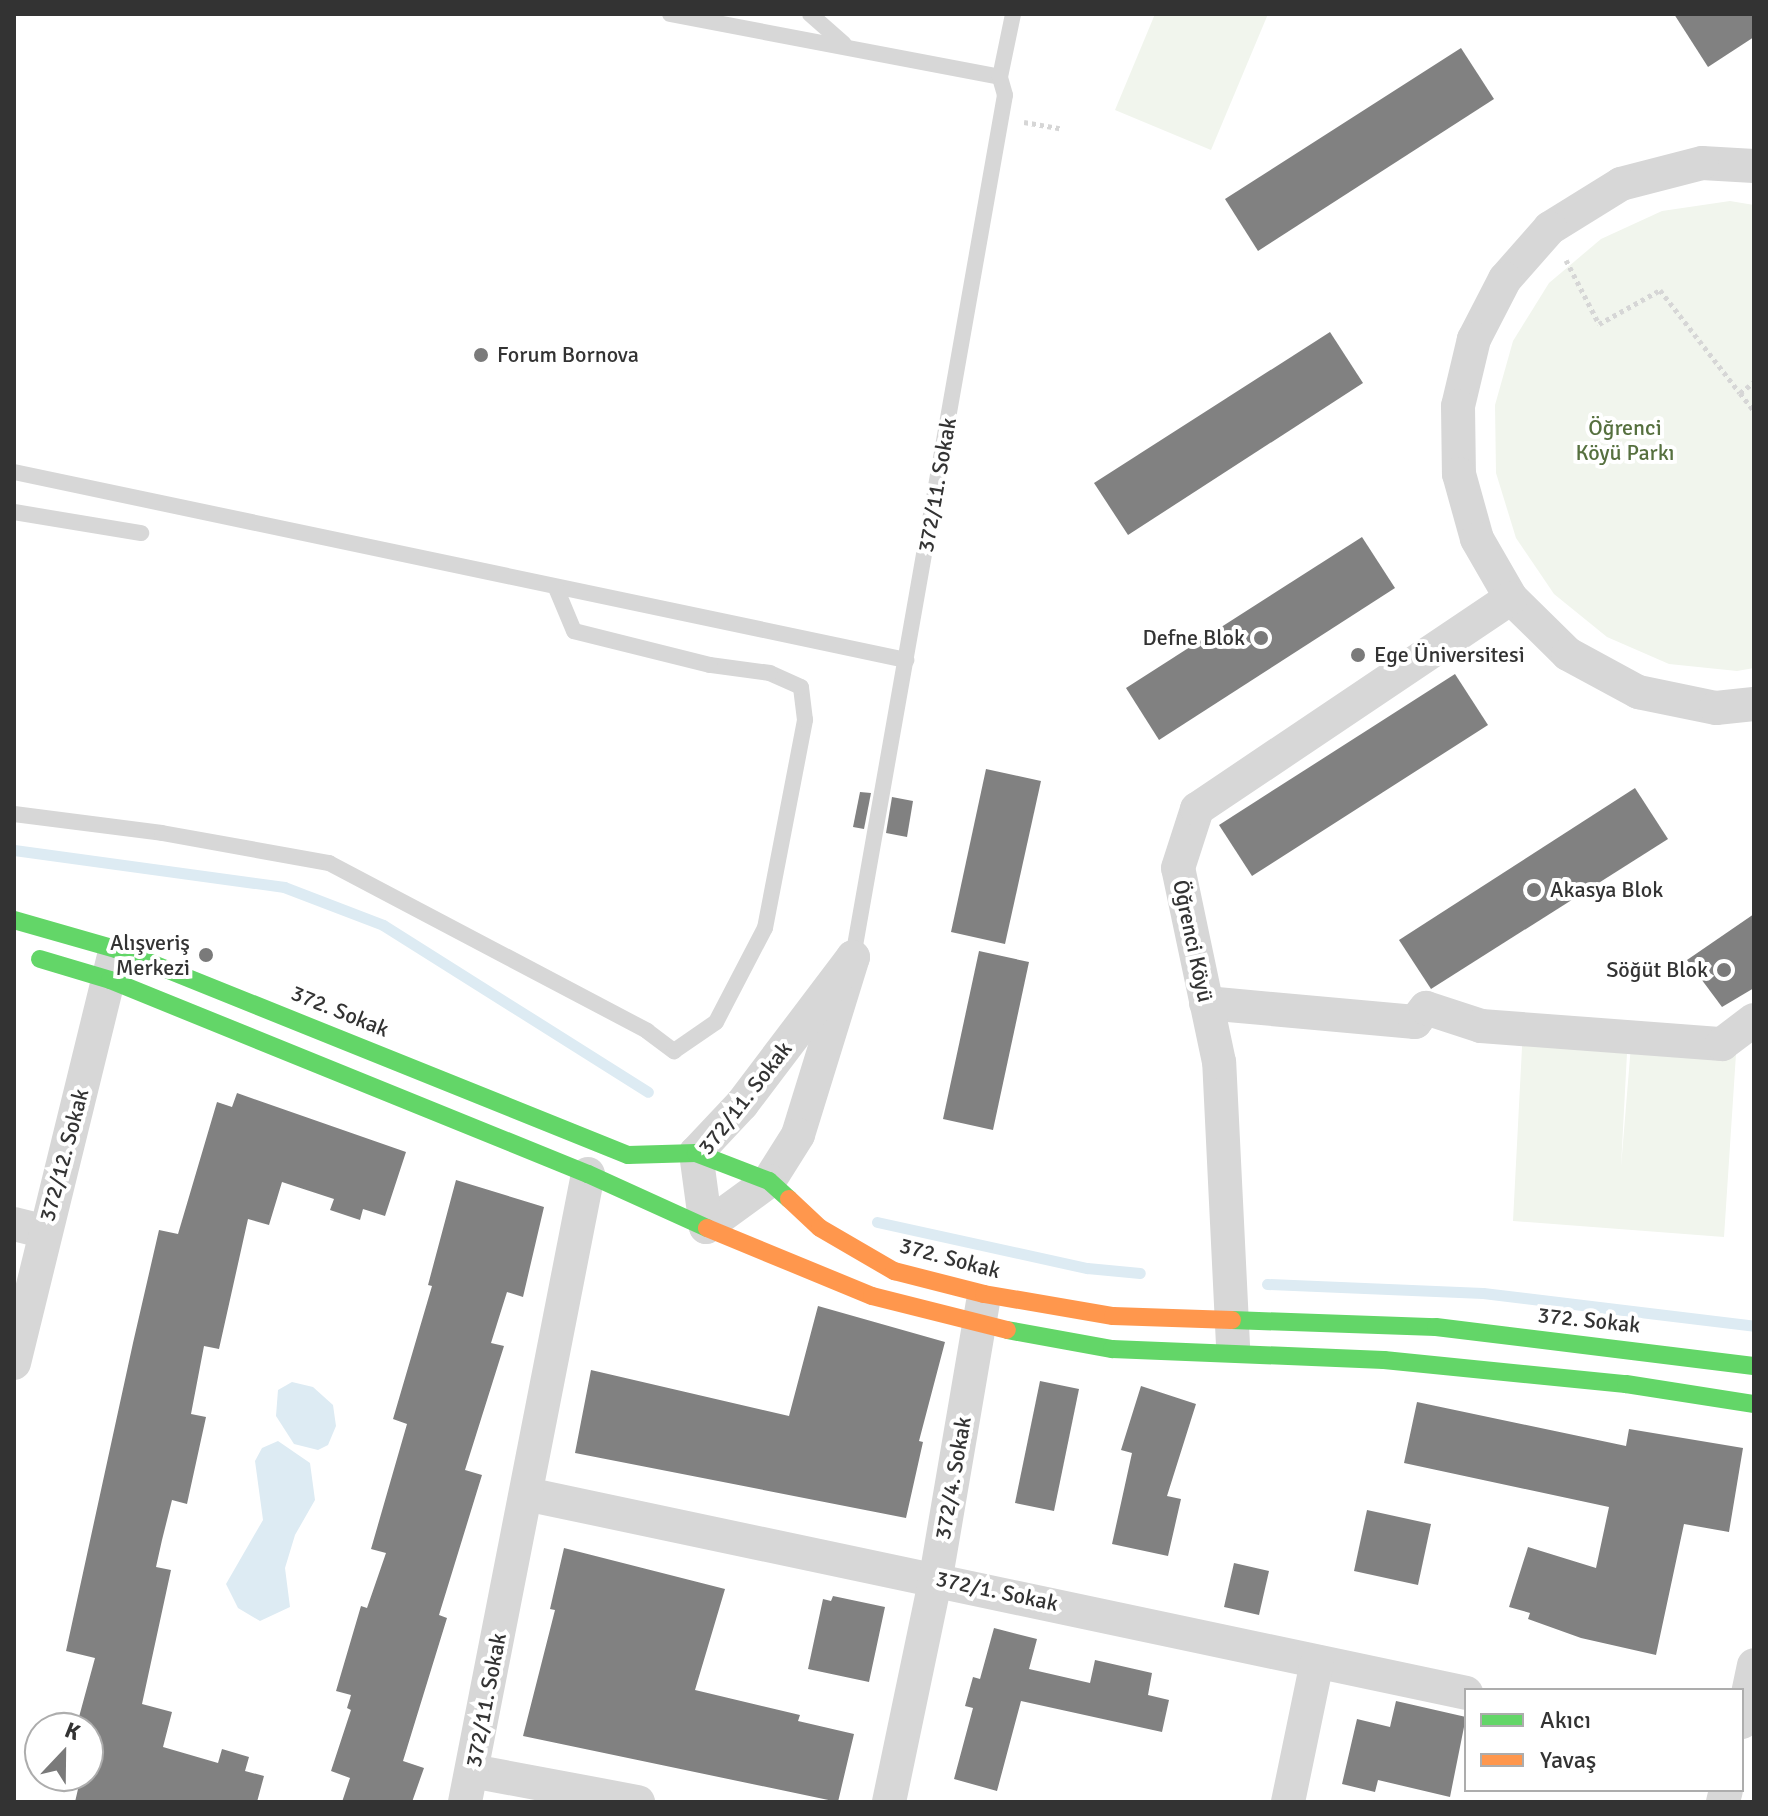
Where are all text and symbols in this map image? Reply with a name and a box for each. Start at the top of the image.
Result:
place label: Forum Bornova [497,342,639,368]
marker: Forum Bornova [472,346,490,364]
park label: Öğrenci Köyü Parkı [1575,414,1675,466]
street label: 372/11. Sokak [912,416,962,554]
place label: Defne Blok [1142,625,1245,651]
marker: Defne Blok [1252,629,1270,647]
place label: Ege Üniversitesi [1374,642,1525,668]
marker: Ege Üniversitesi [1349,646,1367,664]
street label: Öğrenci Köyü [1167,877,1219,1005]
place label: Akasya Blok [1550,877,1663,903]
marker: Akasya Blok [1525,881,1543,899]
place label: Alışveriş Merkezi [110,929,190,980]
marker: Alışveriş Merkezi [197,946,215,964]
place label: Söğüt Blok [1606,957,1708,983]
marker: Söğüt Blok [1715,961,1733,979]
street label: 372. Sokak [287,979,393,1043]
street label: 372/11. Sokak [693,1036,797,1160]
street label: 372/12. Sokak [34,1086,94,1224]
street label: 372. Sokak [897,1232,1003,1284]
street label: 372. Sokak [1536,1301,1642,1339]
street label: 372/4. Sokak [929,1414,977,1542]
street label: 372/1. Sokak [933,1565,1061,1617]
street label: 372/11. Sokak [460,1631,512,1769]
legend [1464,1688,1744,1792]
text: Akıcı [1540,1705,1591,1735]
north arrow [24,1712,104,1792]
text: K [61,1716,84,1746]
text: Yavaş [1540,1745,1596,1775]

